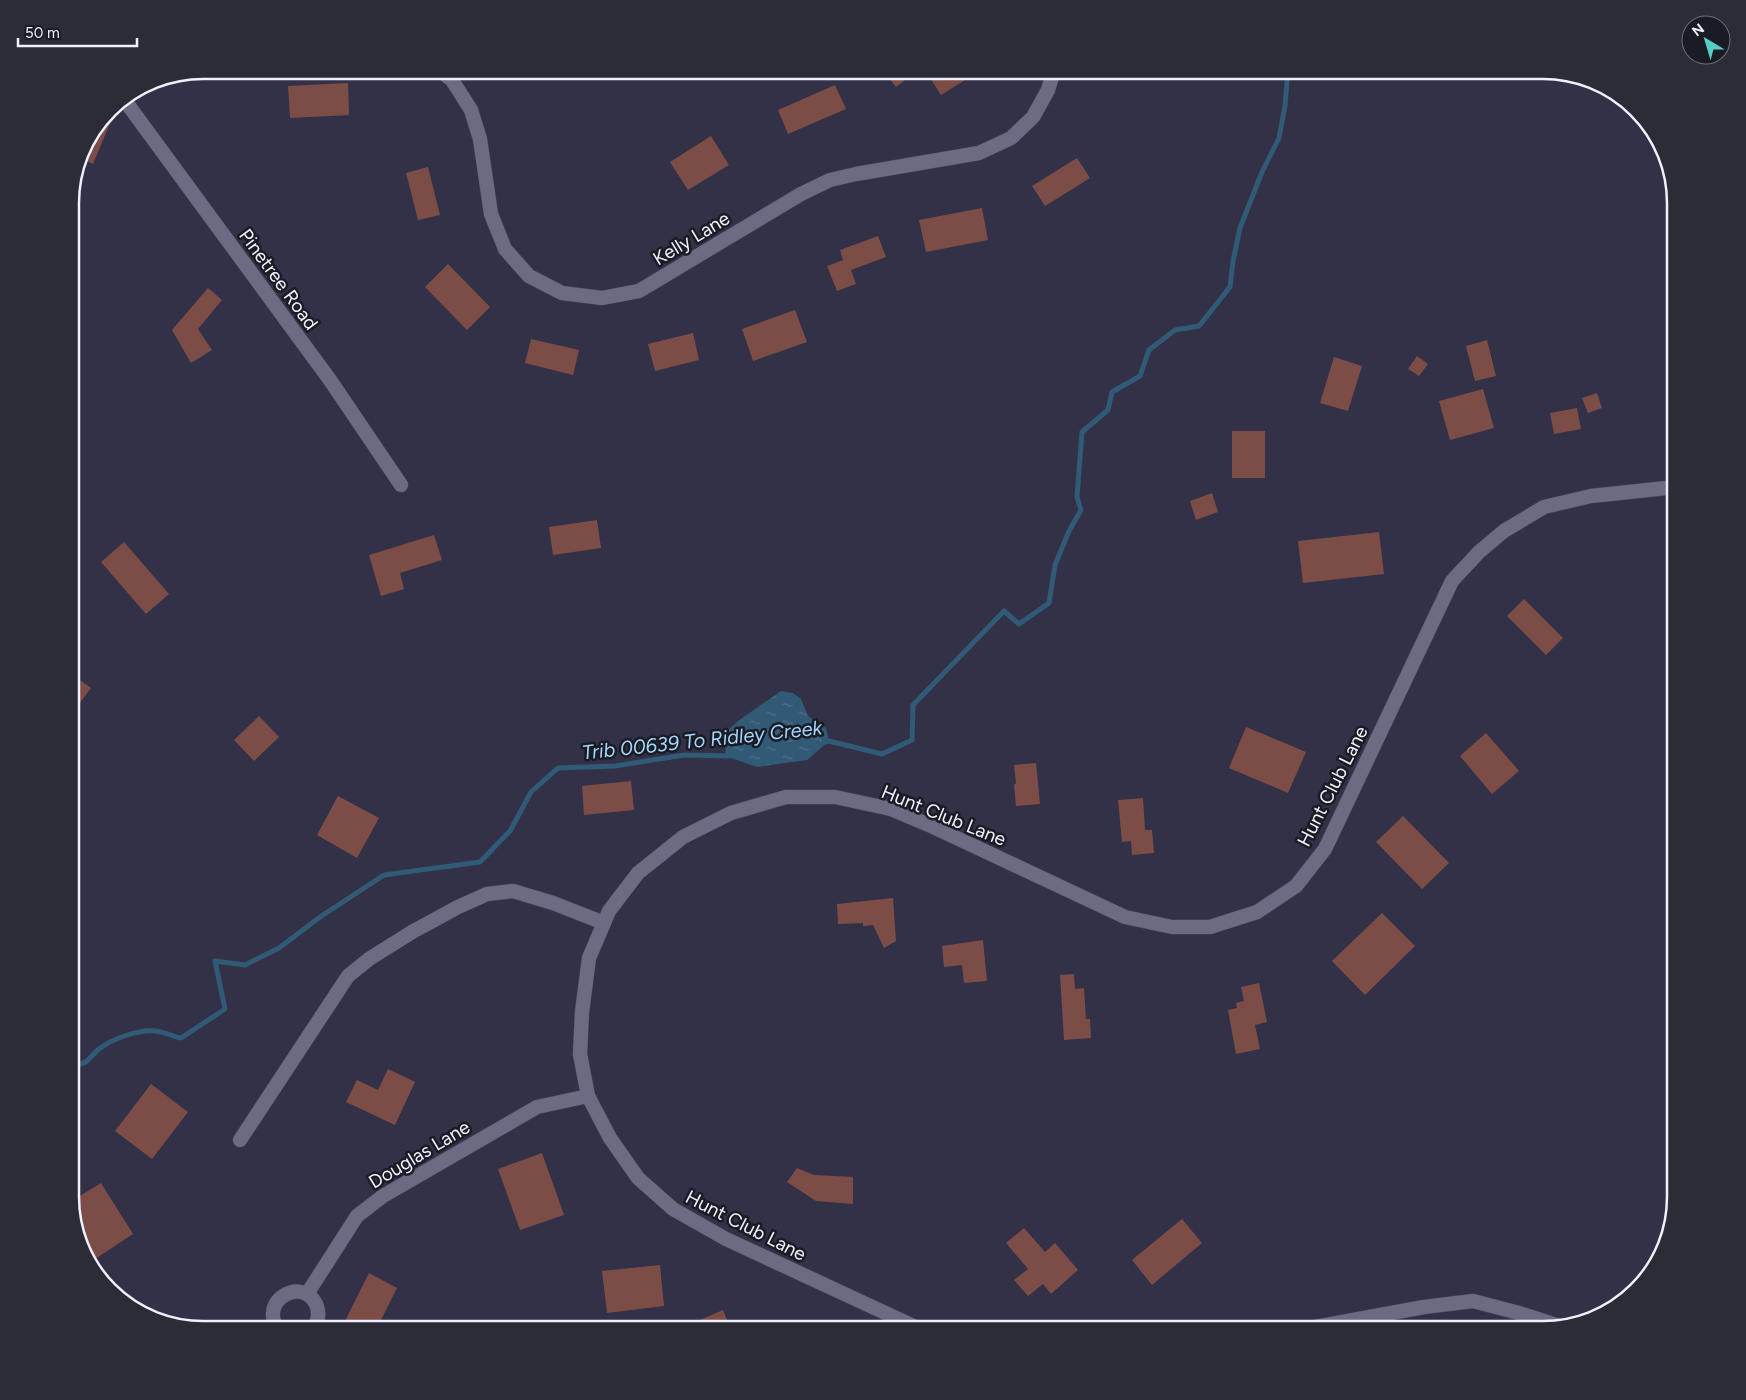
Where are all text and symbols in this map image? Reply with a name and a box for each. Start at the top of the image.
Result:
scale bar [18,15,136,47]
north arrow [1681,15,1731,65]
text: N [1689,20,1708,40]
text: 50 m [25,24,60,42]
street label: Kelly Lane [649,207,734,270]
street label: Pinetree Road [234,224,323,334]
water label: Trib 00639 To Ridley Creek [581,715,825,765]
street label: Hunt Club Lane [1292,722,1373,850]
street label: Hunt Club Lane [878,780,1009,851]
street label: Douglas Lane [365,1115,474,1194]
street label: Hunt Club Lane [682,1185,810,1266]

